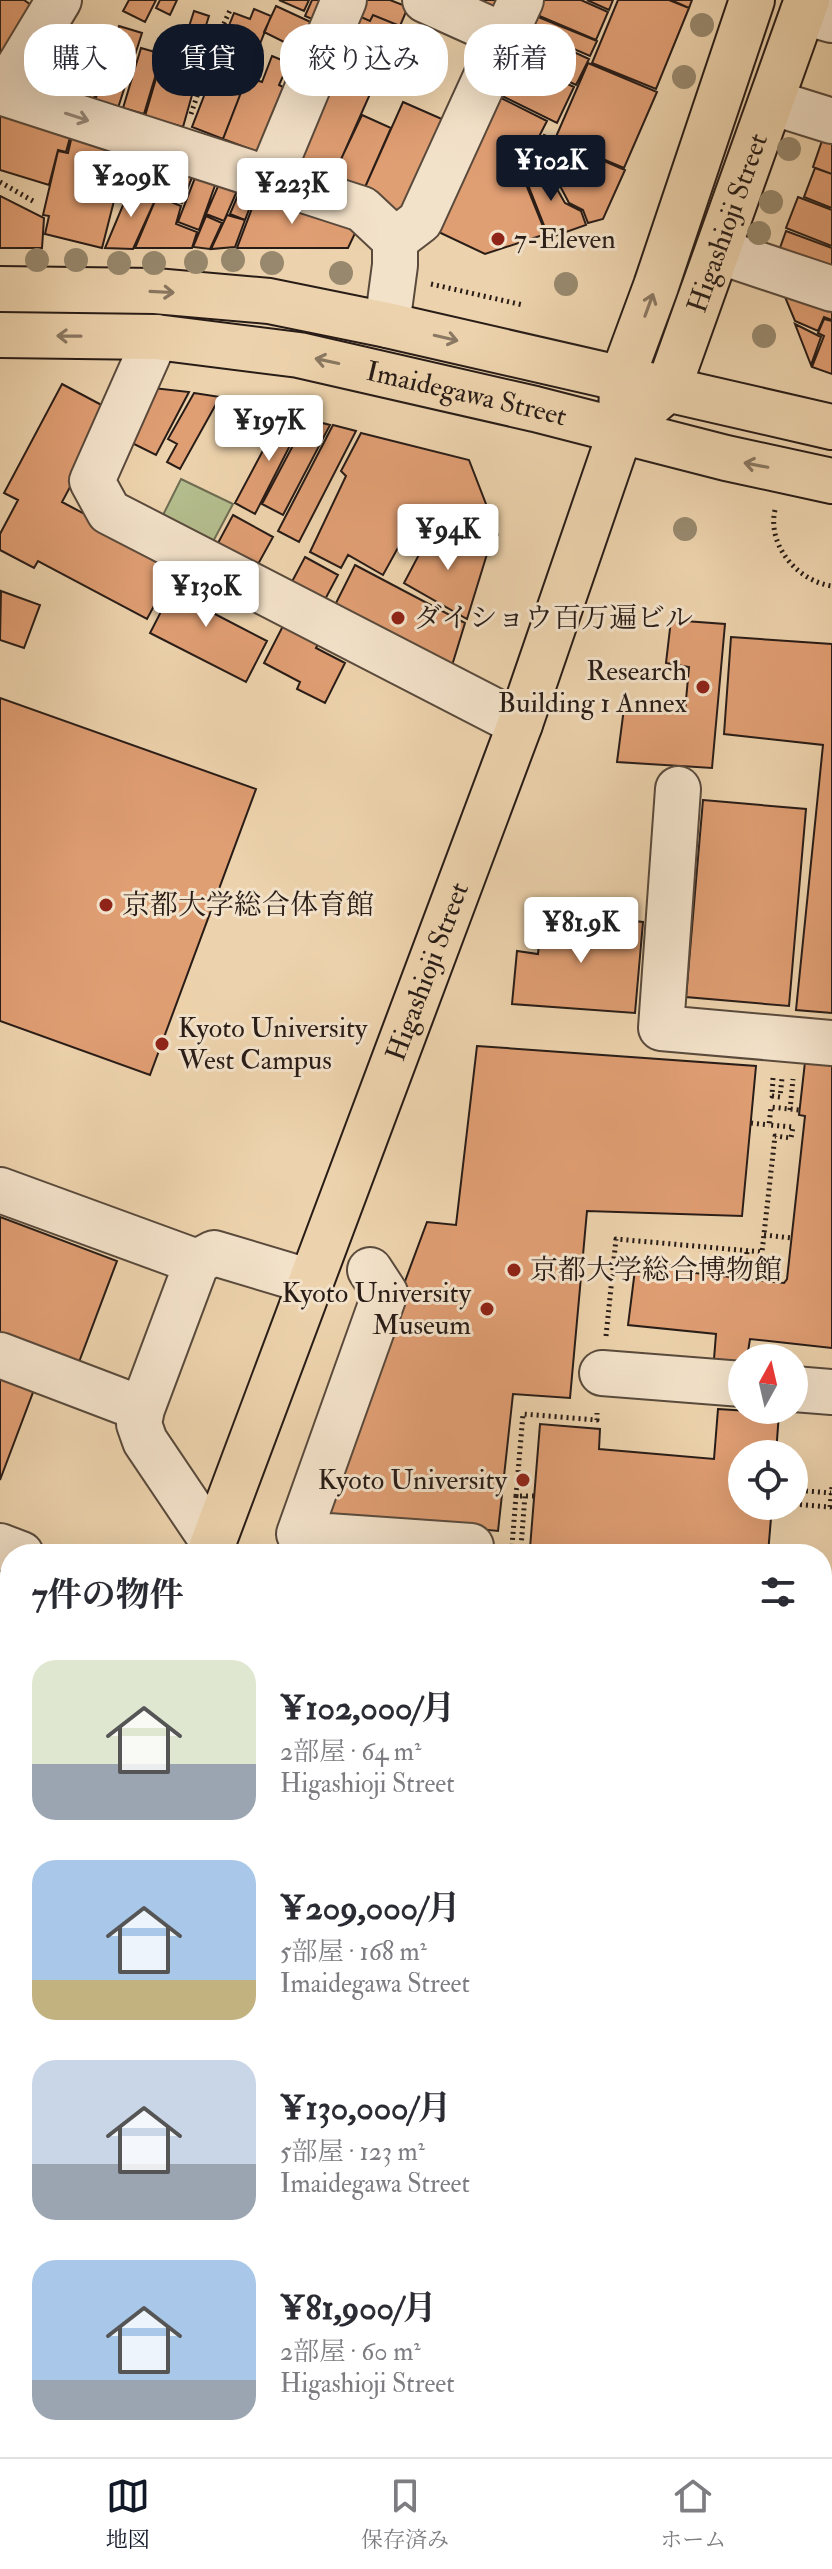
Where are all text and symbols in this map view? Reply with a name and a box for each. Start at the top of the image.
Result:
chip: 購入 [24,24,136,96]
chip: 賃貸 [152,24,264,96]
chip: 絞り込み [280,24,448,96]
chip: 新着 [464,24,576,96]
one-way arrow [64,110,89,125]
street label: Higashioji Street [679,128,775,317]
pin: ¥102K [495,135,607,203]
text: ¥102K [514,145,588,177]
pin: ¥209K [75,151,187,219]
pin: ¥223K [236,158,348,226]
text: ¥209K [92,161,170,193]
text: ¥223K [255,168,329,200]
place label: 7-Eleven [514,222,616,257]
marker: 7-Eleven [489,230,507,248]
one-way arrow [148,284,175,299]
one-way arrow [642,293,657,318]
one-way arrow [56,328,83,343]
one-way arrow [432,332,458,347]
one-way arrow [314,353,340,368]
street label: Imaidegawa Street [363,353,570,434]
pin: ¥197K [213,395,325,463]
text: ¥197K [233,405,305,437]
one-way arrow [744,456,769,471]
pin: ¥94K [401,504,495,572]
text: ¥94K [415,514,481,546]
pin: ¥130K [150,561,262,629]
text: ¥130K [171,571,241,603]
place label: ダイショウ百万遍ビル [414,601,693,636]
marker: ダイショウ百万遍ビル [389,609,407,627]
place label: Research Building 1 Annex [498,654,688,721]
marker: Research Building 1 Annex [694,678,712,696]
street label: Higashioji Street [378,877,477,1066]
place label: 京都大学総合体育館 [122,888,374,923]
marker: 京都大学総合体育館 [97,896,115,914]
pin: ¥81.9K [516,897,646,965]
text: ¥81.9K [542,907,620,939]
place label: Kyoto University West Campus [177,1011,368,1078]
marker: Kyoto University West Campus [153,1035,171,1053]
place label: 京都大学総合博物館 [530,1253,782,1288]
marker: 京都大学総合博物館 [505,1261,523,1279]
place label: Kyoto University Museum [282,1276,472,1343]
marker: Kyoto University Museum [478,1300,496,1318]
north arrow [728,1344,808,1424]
map controls [728,1344,808,1520]
button: locate [728,1440,808,1520]
place label: Kyoto University [318,1463,508,1498]
marker: Kyoto University [514,1471,532,1489]
icon: filters [756,1570,800,1614]
text: 7件の物件 [32,1574,184,1617]
text: ¥102,000/月 [280,1687,455,1730]
icon: home [96,1692,192,1788]
text: 2部屋 · 64 m² [280,1736,421,1768]
text: Higashioji Street [280,1768,455,1800]
text: ¥209,000/月 [280,1887,461,1930]
icon: home [96,1892,192,1988]
text: 5部屋 · 168 m² [280,1936,427,1968]
text: Imaidegawa Street [280,1968,470,2000]
text: ¥130,000/月 [280,2087,451,2130]
icon: home [96,2092,192,2188]
text: 5部屋 · 123 m² [280,2136,425,2168]
text: Imaidegawa Street [280,2168,470,2200]
text: ¥81,900/月 [280,2287,437,2330]
icon: home [96,2292,192,2388]
text: 2部屋 · 60 m² [280,2336,421,2368]
text: Higashioji Street [280,2368,455,2400]
tab: 地図 [106,2474,150,2554]
tab: 保存済み [361,2474,449,2554]
tab: ホーム [660,2474,726,2554]

